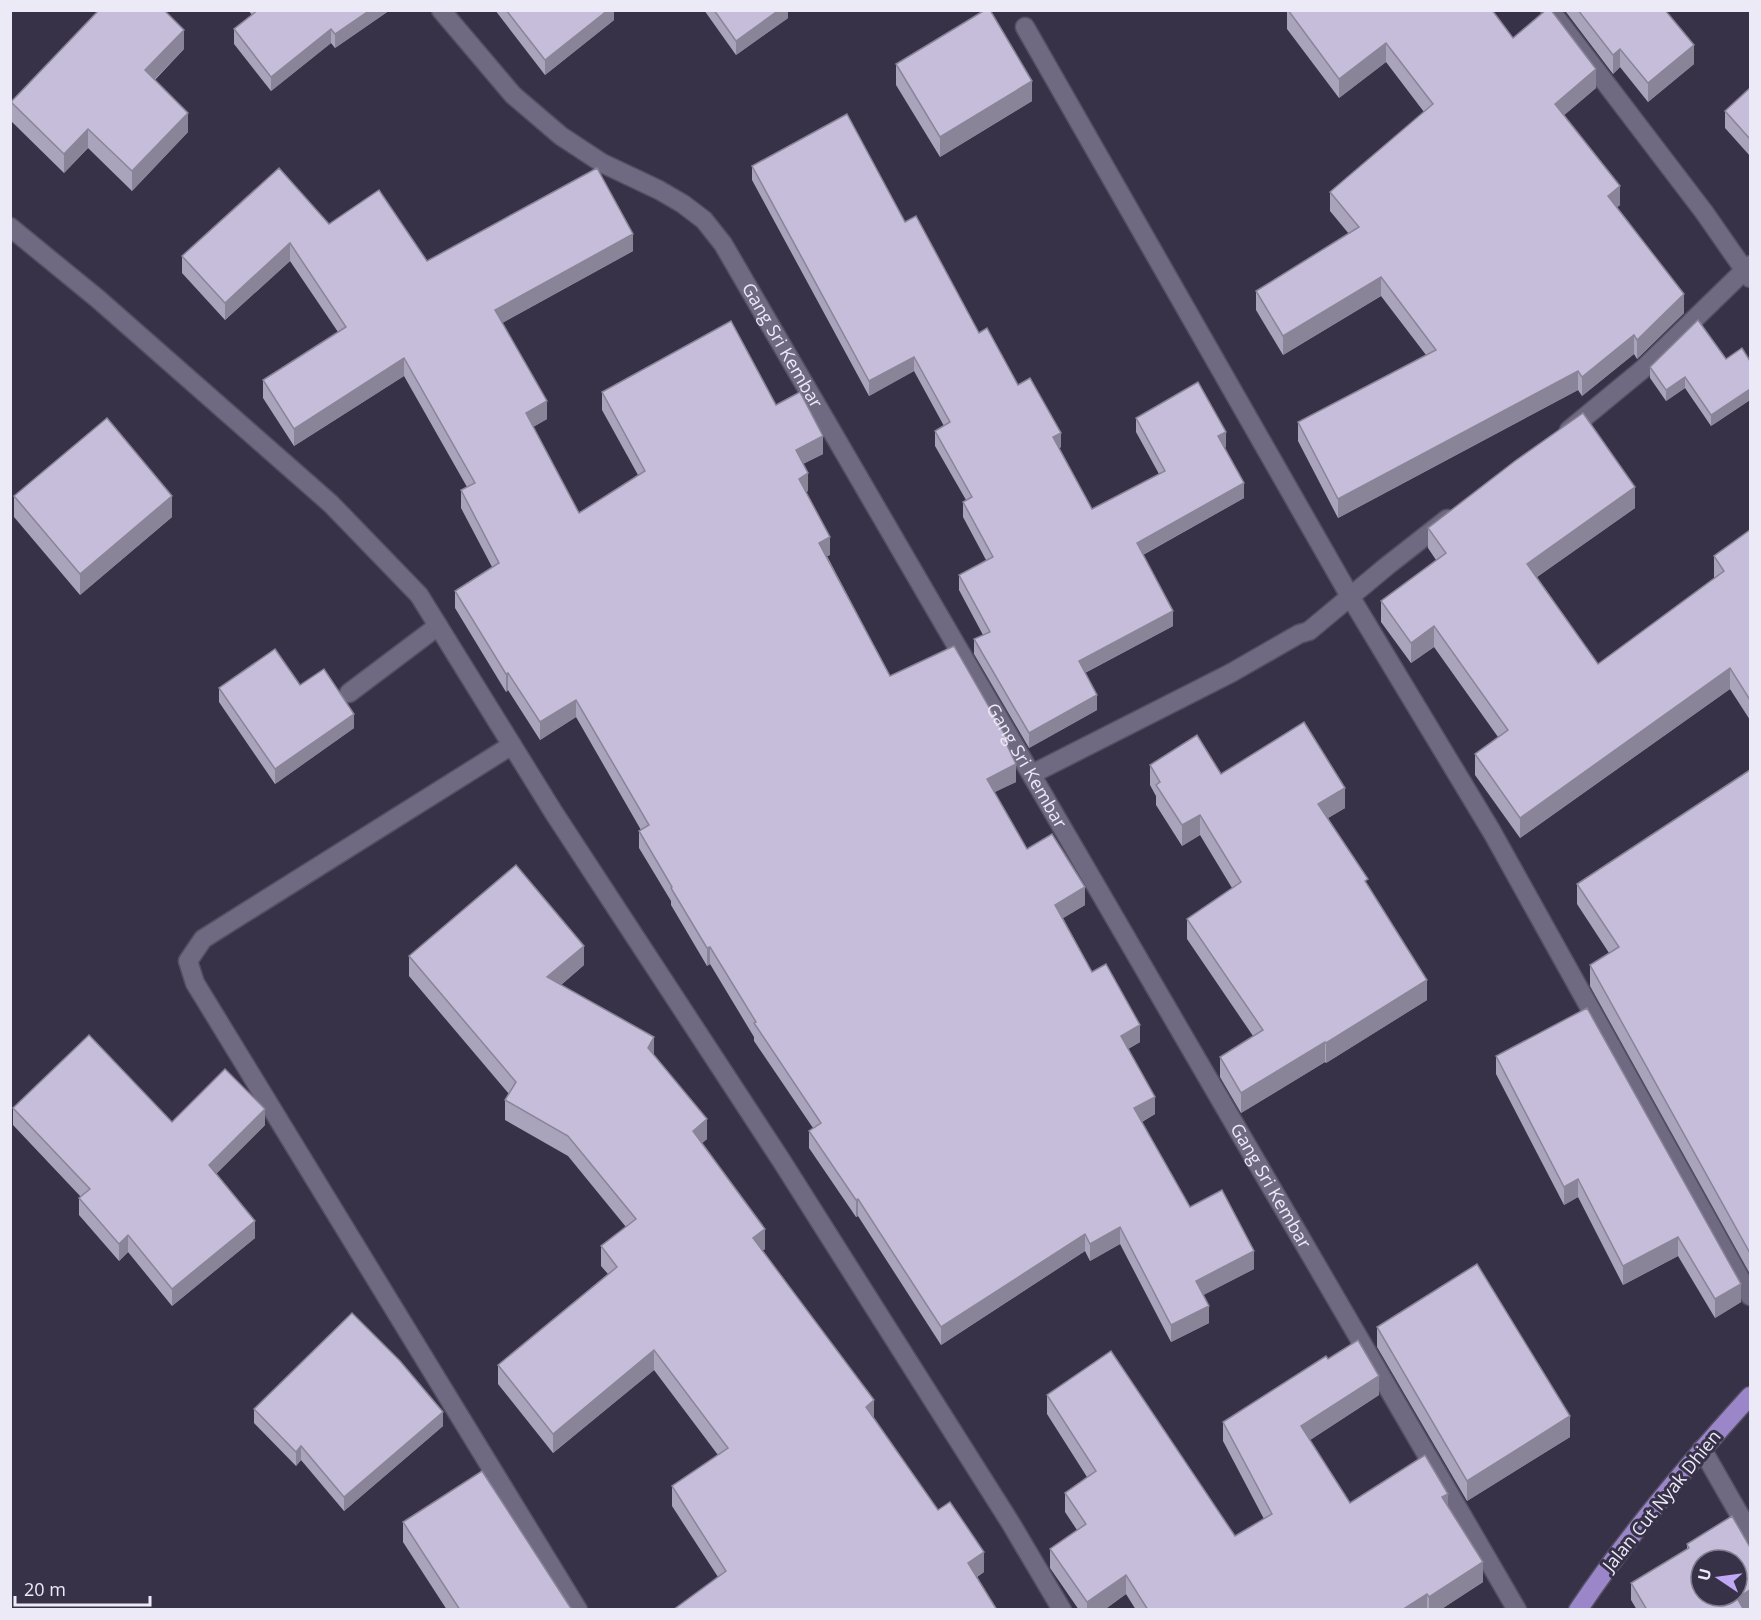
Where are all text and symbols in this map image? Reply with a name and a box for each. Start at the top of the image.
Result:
street label: Gang Sri Kembar [737,278,829,413]
street label: Gang Sri Kembar [981,698,1073,833]
street label: Gang Sri Kembar [1226,1118,1318,1253]
street label: Jalan Cut Nyak Dhien [1596,1425,1726,1578]
north arrow [1689,1548,1749,1608]
text: U [1692,1566,1716,1583]
scale bar [15,1569,150,1607]
text: 20 m [24,1577,66,1601]

